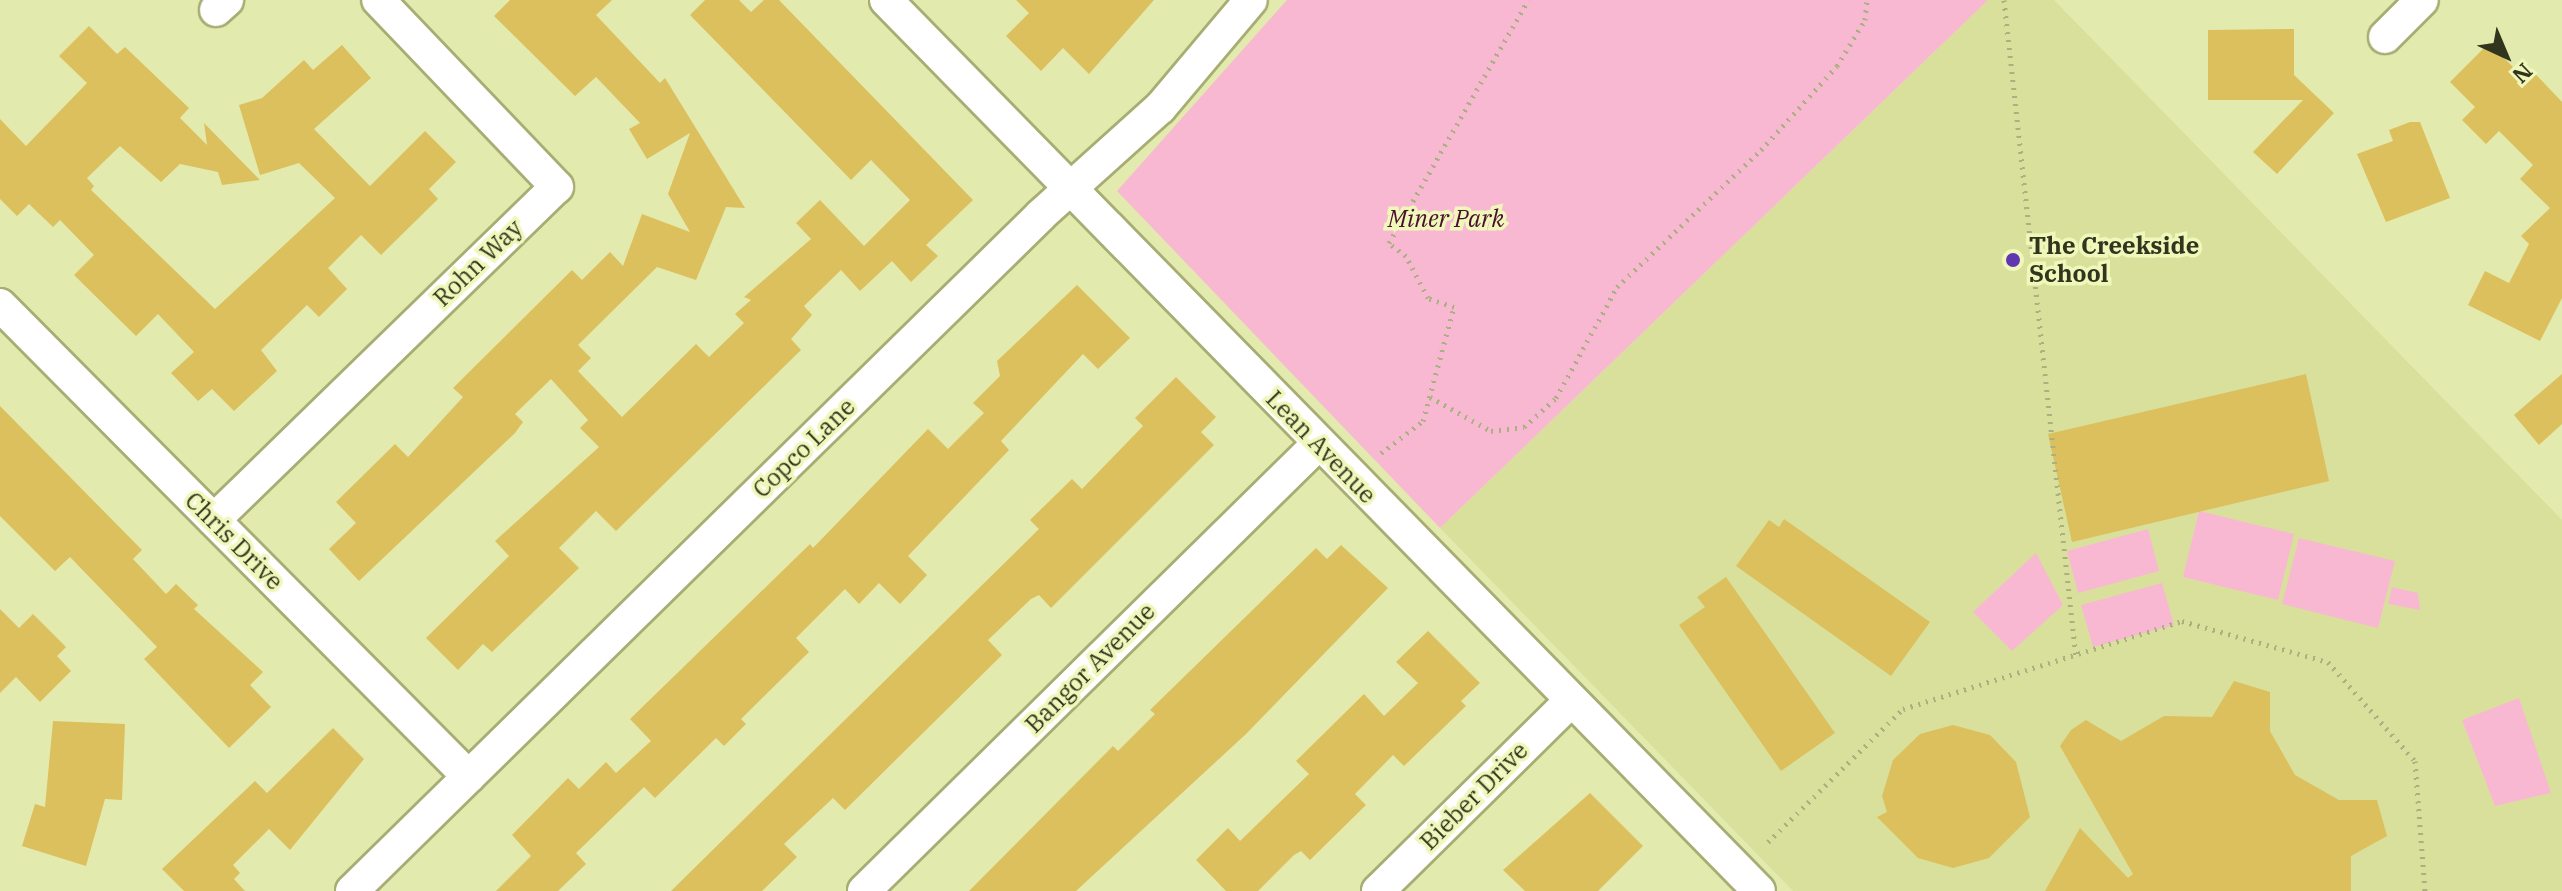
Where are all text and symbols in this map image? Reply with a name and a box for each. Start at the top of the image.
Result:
north arrow [2466,16,2546,96]
text: N [2507,57,2539,90]
park label: Miner Park [1388,205,1504,233]
street label: Rohn Way [427,214,529,312]
place label: The Creekside School [2029,232,2199,288]
marker: The Creekside School [2004,251,2022,269]
street label: Lean Avenue [1260,385,1382,509]
street label: Copco Lane [747,392,861,504]
street label: Chris Drive [179,486,289,596]
street label: Bangor Avenue [1019,597,1161,739]
street label: Bieber Drive [1414,736,1534,856]

